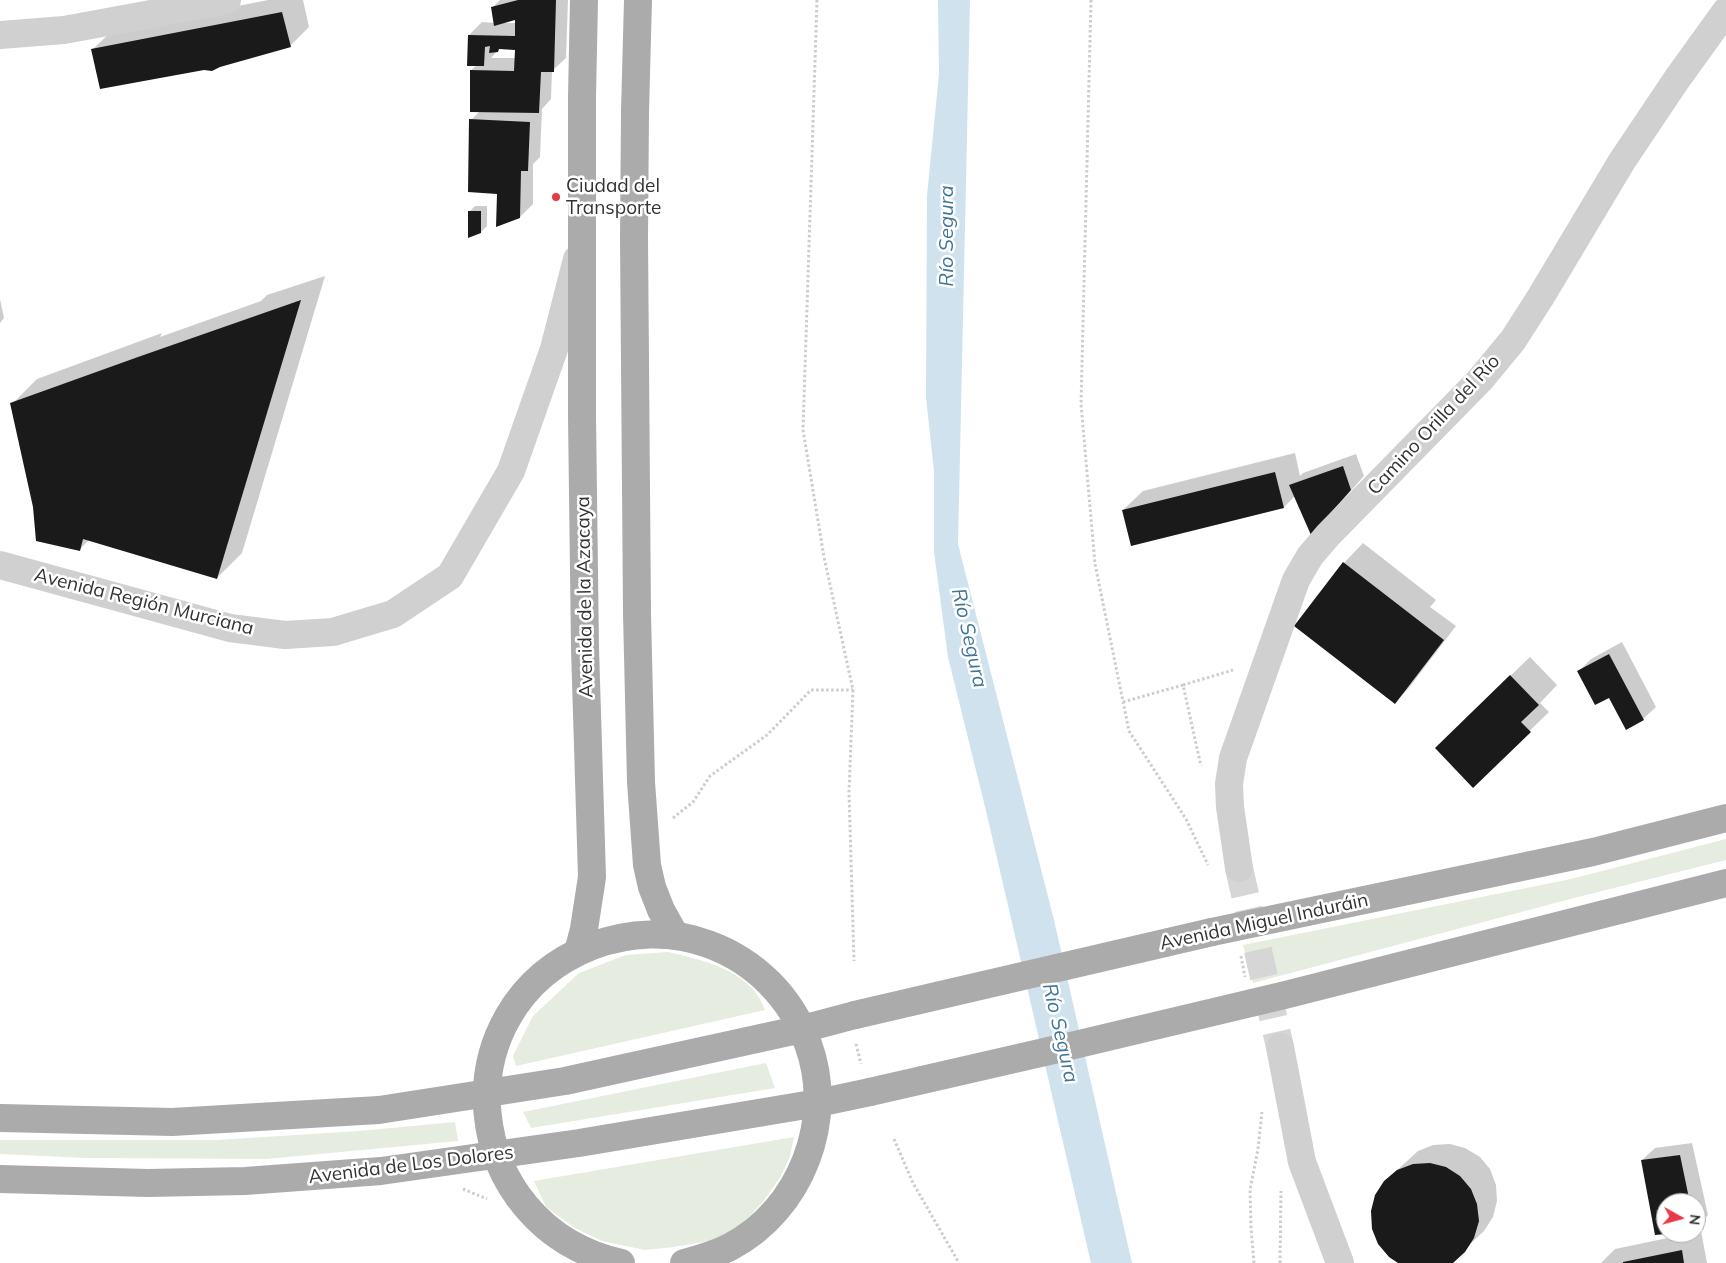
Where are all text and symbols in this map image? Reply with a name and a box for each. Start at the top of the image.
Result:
place label: Ciudad del Transporte [566,175,661,219]
water label: Río Segura [935,185,959,287]
marker: Ciudad del Transporte [550,191,562,203]
street label: Camino Orilla del Río [1363,350,1505,500]
street label: Avenida de la Azacaya [572,496,598,698]
street label: Avenida Región Murciana [32,564,256,640]
water label: Río Segura [946,586,992,690]
street label: Avenida Miguel Induráin [1158,889,1370,955]
water label: Río Segura [1037,981,1083,1085]
street label: Avenida de Los Dolores [307,1141,515,1189]
north arrow [1656,1193,1706,1243]
text: N [1685,1213,1704,1226]

